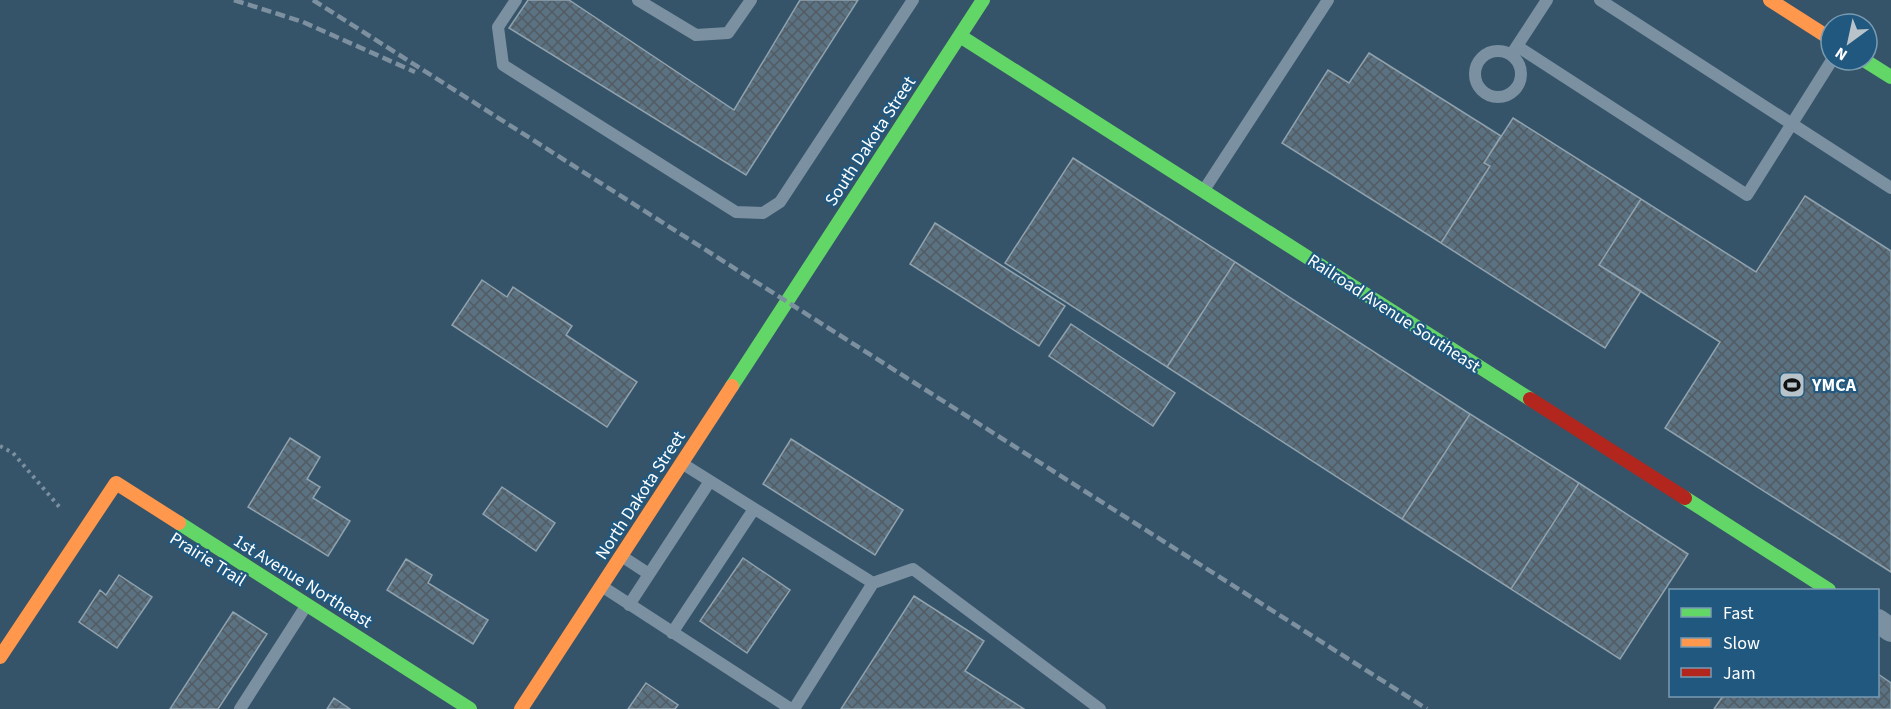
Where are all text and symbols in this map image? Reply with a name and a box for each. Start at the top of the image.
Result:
north arrow [1819,12,1879,72]
text: N [1831,42,1852,66]
street label: South Dakota Street [819,71,922,211]
street label: Railroad Avenue Southeast [1302,248,1485,379]
sports icon: YMCA [1777,370,1807,400]
place label: YMCA [1811,373,1857,398]
street label: North Dakota Street [589,426,691,564]
street label: Prairie Trail [165,526,251,593]
street label: 1st Avenue Northeast [229,529,377,634]
legend [1669,589,1879,697]
text: Fast [1723,601,1754,626]
text: Slow [1723,631,1760,656]
text: Jam [1723,661,1756,686]

